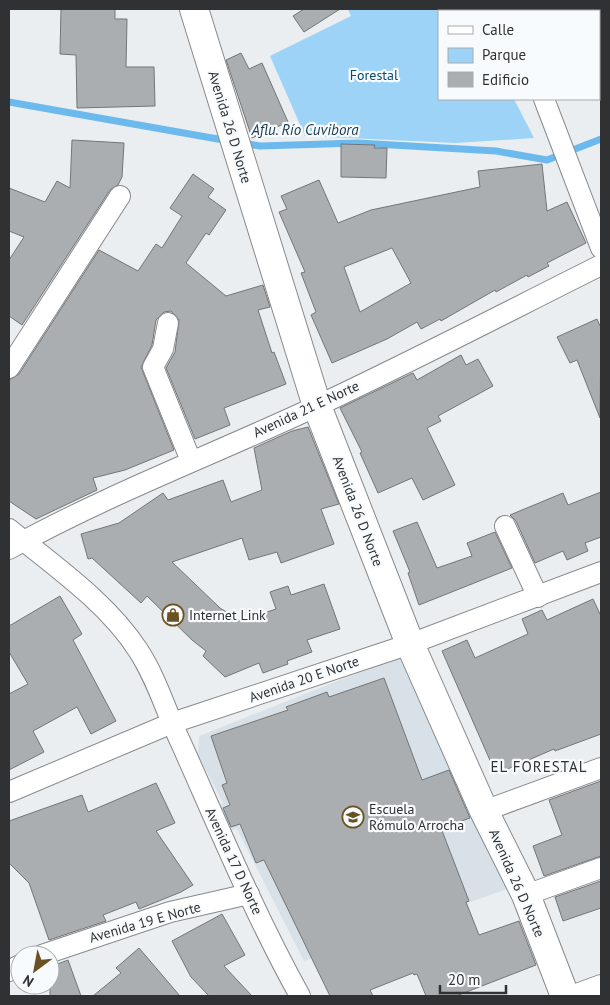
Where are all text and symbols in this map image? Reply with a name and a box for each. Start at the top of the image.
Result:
legend [438,10,600,100]
text: Calle [482,20,514,39]
text: Parque [482,45,526,64]
park label: Forestal [350,66,398,84]
street label: Avenida 26 D Norte [204,69,256,185]
text: Edificio [482,70,529,89]
water label: Aflu. Río Cuvibora [250,120,359,139]
street label: Avenida 21 E Norte [250,377,362,441]
street label: Avenida 26 D Norte [329,453,387,569]
shop icon: Internet Link [161,603,185,627]
place label: Internet Link [189,606,266,624]
street label: Avenida 20 E Norte [247,652,361,706]
district label: EL FORESTAL [491,757,587,776]
place label: Escuela Rómulo Arrocha [369,800,464,834]
street label: Avenida 17 D Norte [201,805,267,917]
school or university icon: Escuela Rómulo Arrocha [341,805,365,829]
street label: Avenida 26 D Norte [485,826,549,940]
street label: Avenida 19 E Norte [87,897,203,947]
north arrow [10,945,60,995]
scale bar [440,962,506,994]
text: 20 m [448,970,481,989]
text: N [19,971,37,991]

